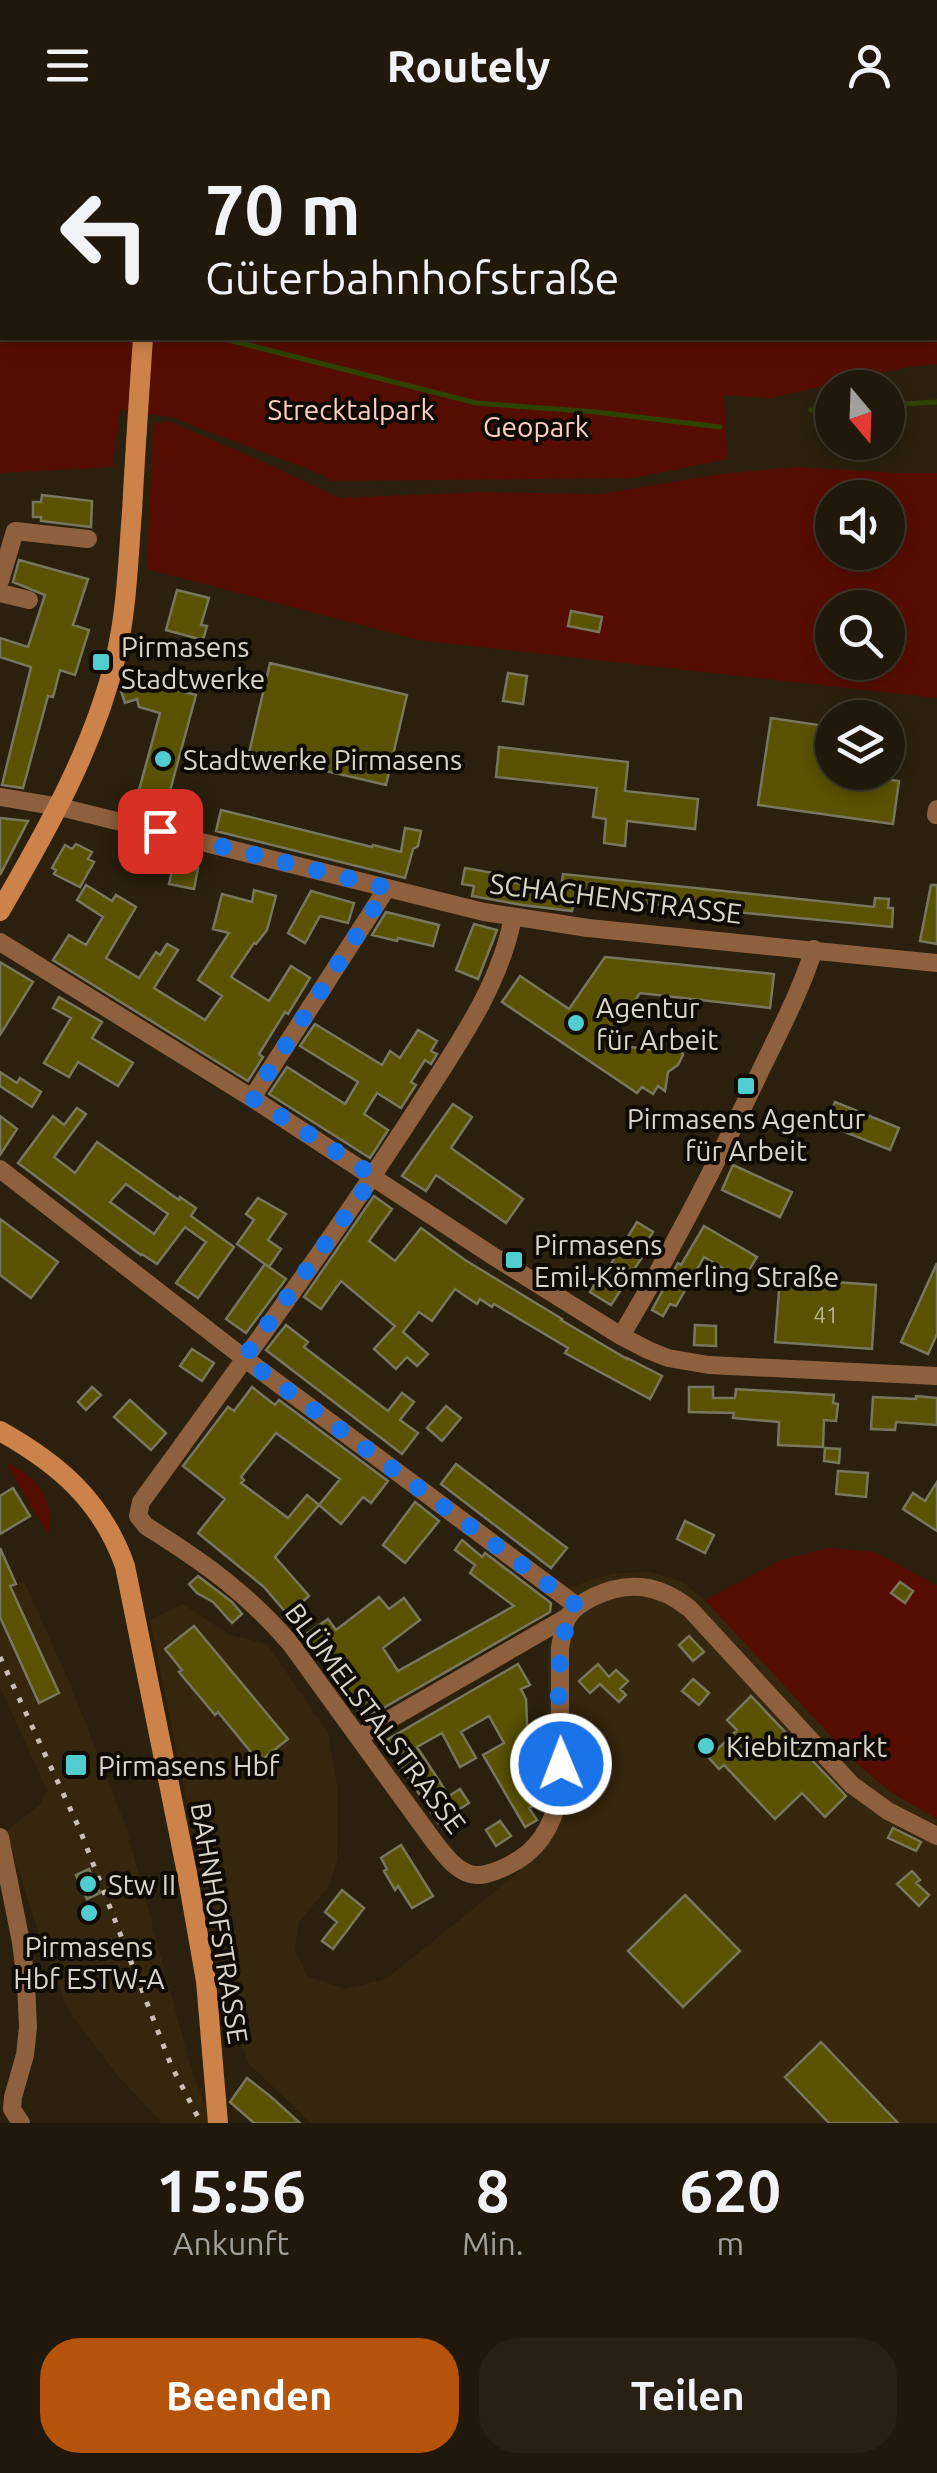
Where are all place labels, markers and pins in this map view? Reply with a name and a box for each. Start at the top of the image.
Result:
place label: Pirmasens Stadtwerke [121,631,265,694]
marker: Pirmasens Stadtwerke [90,651,112,673]
place label: Stadtwerke Pirmasens [183,744,462,775]
marker: Stadtwerke Pirmasens [152,748,174,770]
pin [118,789,203,874]
place label: Agentur für Arbeit [596,992,718,1055]
marker: Agentur für Arbeit [565,1012,587,1034]
marker: Pirmasens Agentur für Arbeit [735,1075,757,1097]
place label: Pirmasens Agentur für Arbeit [627,1103,865,1166]
place label: Pirmasens Emil-Kömmerling Straße [534,1229,839,1292]
marker: Pirmasens Emil-Kömmerling Straße [503,1249,525,1271]
place label: Kiebitzmarkt [726,1731,887,1762]
marker: Kiebitzmarkt [695,1735,717,1757]
place label: Pirmasens Hbf [98,1750,280,1781]
marker: Pirmasens Hbf [63,1752,89,1778]
place label: Stw II [108,1869,176,1900]
marker: Stw II [77,1873,99,1895]
marker: Pirmasens Hbf ESTW-A [78,1902,100,1924]
place label: Pirmasens Hbf ESTW-A [13,1931,165,1994]

